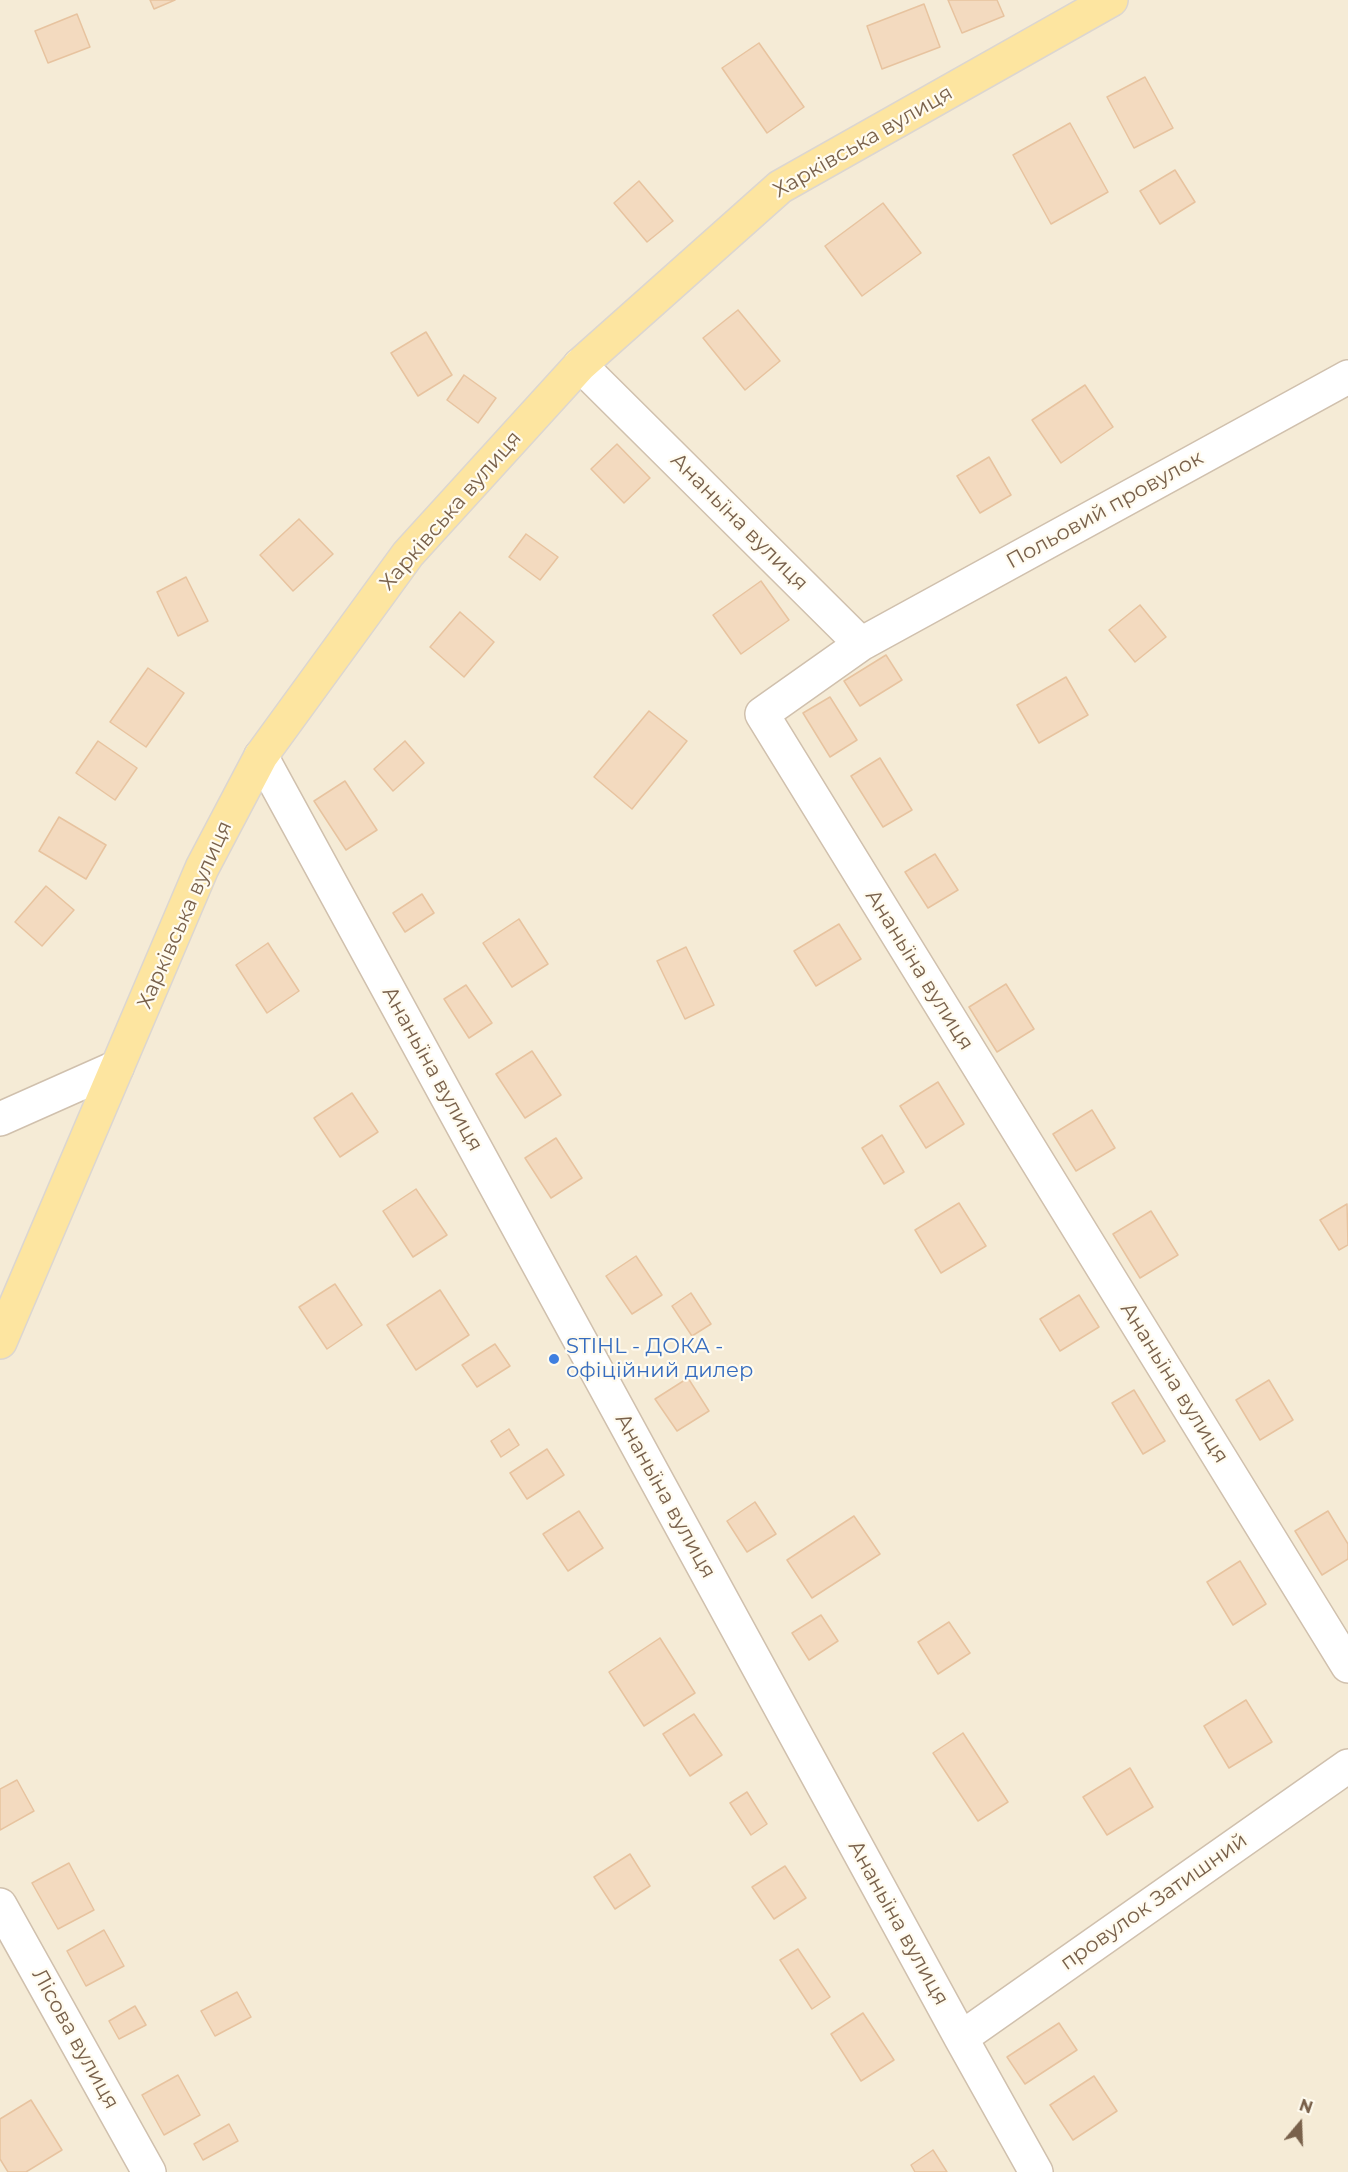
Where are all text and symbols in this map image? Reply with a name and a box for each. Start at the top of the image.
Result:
street label: Харківська вулиця [769,80,957,204]
street label: Харківська вулиця [375,426,527,596]
street label: Польовий провулок [1002,445,1208,575]
street label: Ананьїна вулиця [665,448,813,596]
street label: Харківська вулиця [132,817,238,1013]
street label: Ананьїна вулиця [859,885,979,1055]
street label: Ананьїна вулиця [376,982,488,1156]
street label: Ананьїна вулиця [1114,1298,1234,1468]
place label: STIHL - ДОКА - офіційний дилер [566,1334,753,1384]
marker: STIHL - ДОКА - офіційний дилер [547,1352,561,1366]
street label: Ананьїна вулиця [609,1409,721,1583]
street label: провулок Затишний [1056,1828,1252,1976]
street label: Ананьїна вулиця [842,1836,954,2010]
street label: Лісова вулиця [26,1964,124,2114]
north arrow [1270,2094,1330,2154]
text: N [1297,2095,1315,2118]

